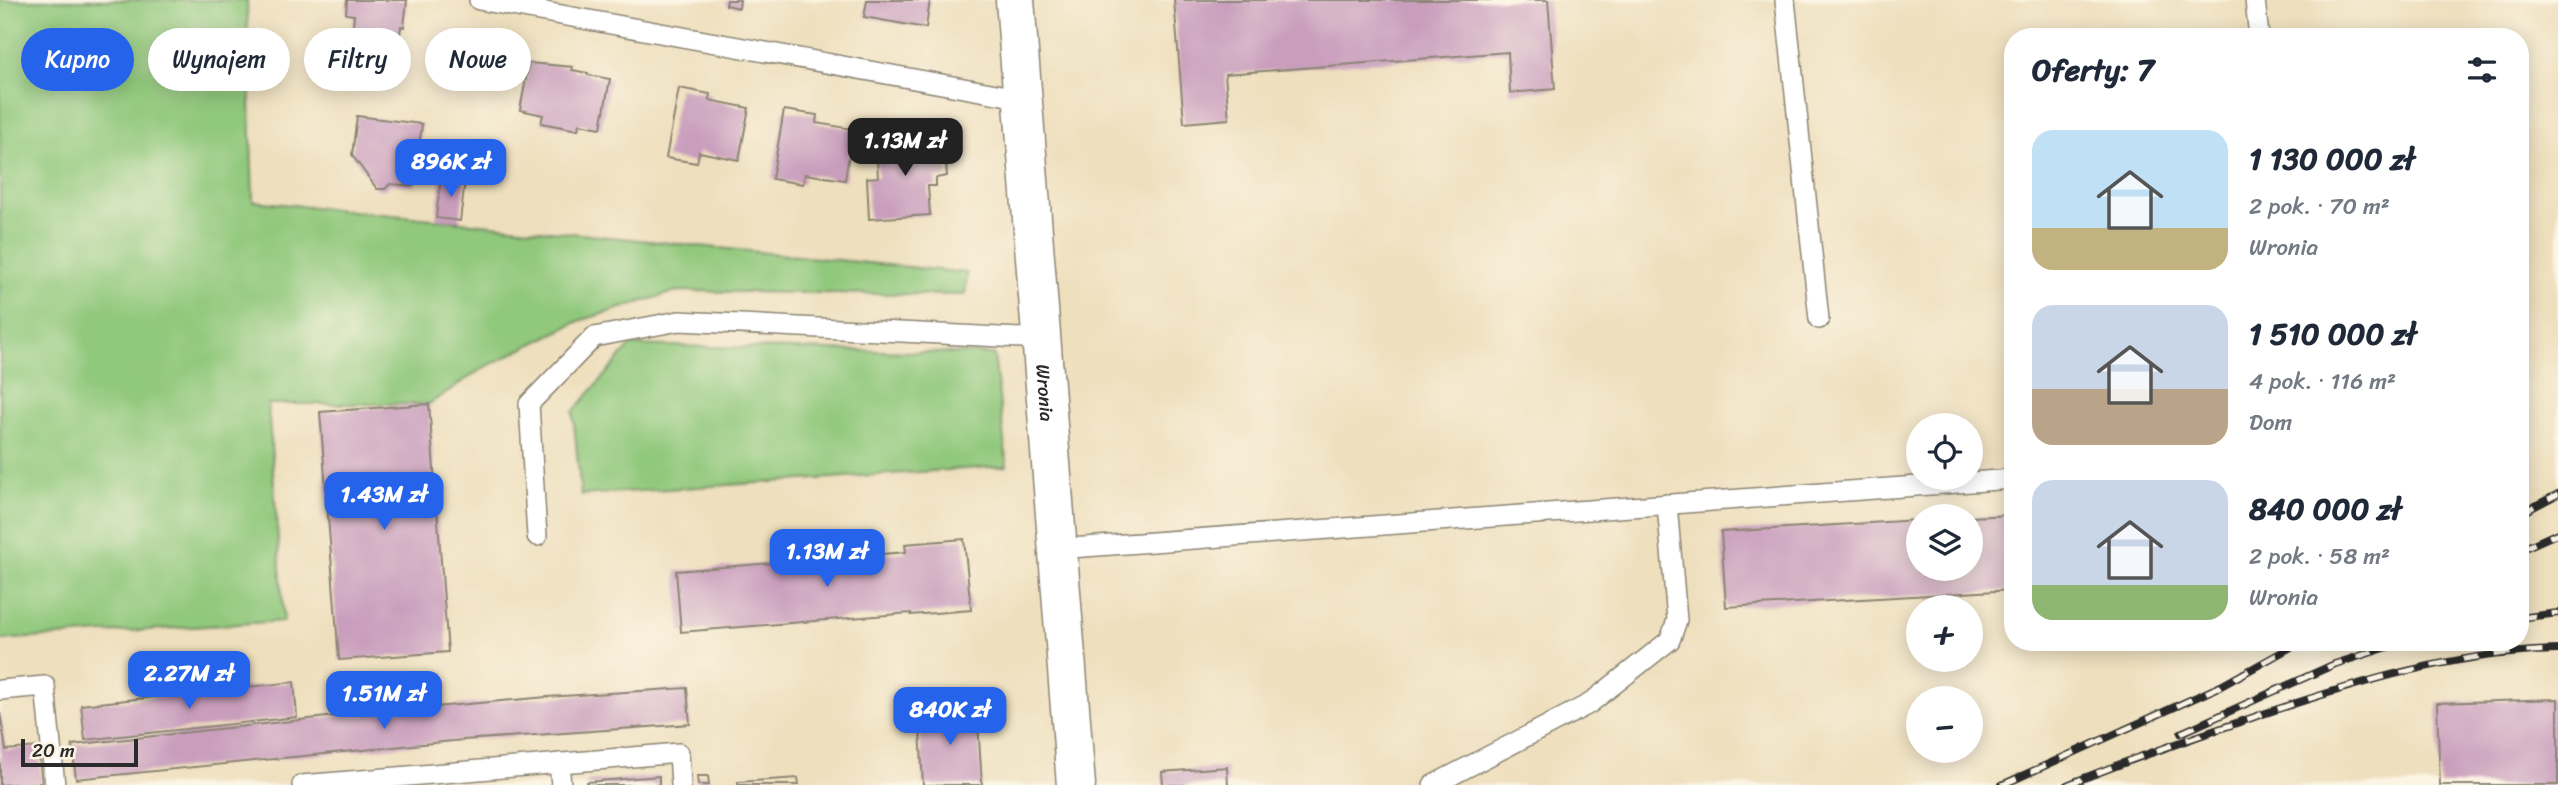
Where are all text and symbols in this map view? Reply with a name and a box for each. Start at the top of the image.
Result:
chip: Kupno [21,28,134,91]
chip: Wynajem [148,28,290,91]
chip: Filtry [304,28,411,91]
chip: Nowe [425,28,531,91]
text: Oferty: 7 [2032,43,2154,97]
icon: filters [2463,51,2501,89]
pin: 1.13M zł [833,118,977,178]
text: 1.13M zł [864,120,946,161]
text: 1 130 000 zł [2249,132,2415,186]
pin: 896K zł [386,140,516,199]
text: 896K zł [411,141,491,182]
icon: home [2088,158,2172,242]
text: 2 pok. · 70 m² [2249,186,2390,227]
text: Wronia [2249,227,2318,268]
text: 1 510 000 zł [2249,307,2416,361]
icon: home [2088,333,2172,417]
text: 4 pok. · 116 m² [2249,361,2396,402]
street label: Wronia [1027,363,1064,423]
text: Dom [2249,402,2292,443]
map controls [1906,413,1983,763]
button: locate [1906,413,1983,490]
pin: 1.43M zł [312,472,456,532]
text: 1.43M zł [340,474,428,515]
text: 840 000 zł [2249,482,2401,536]
button: layers [1906,504,1983,581]
icon: home [2088,508,2172,592]
pin: 1.13M zł [755,530,899,589]
text: 1.13M zł [786,531,868,572]
text: 2 pok. · 58 m² [2249,536,2390,577]
text: Wronia [2249,577,2318,618]
button: + [1906,595,1983,672]
pin: 2.27M zł [117,652,261,711]
text: 2.27M zł [144,653,234,694]
pin: 1.51M zł [312,672,456,731]
text: 1.51M zł [342,673,426,714]
button: − [1906,686,1983,763]
pin: 840K zł [885,688,1015,747]
text: 840K zł [909,689,991,730]
text: 20 m [32,734,75,767]
scale bar [21,736,138,768]

